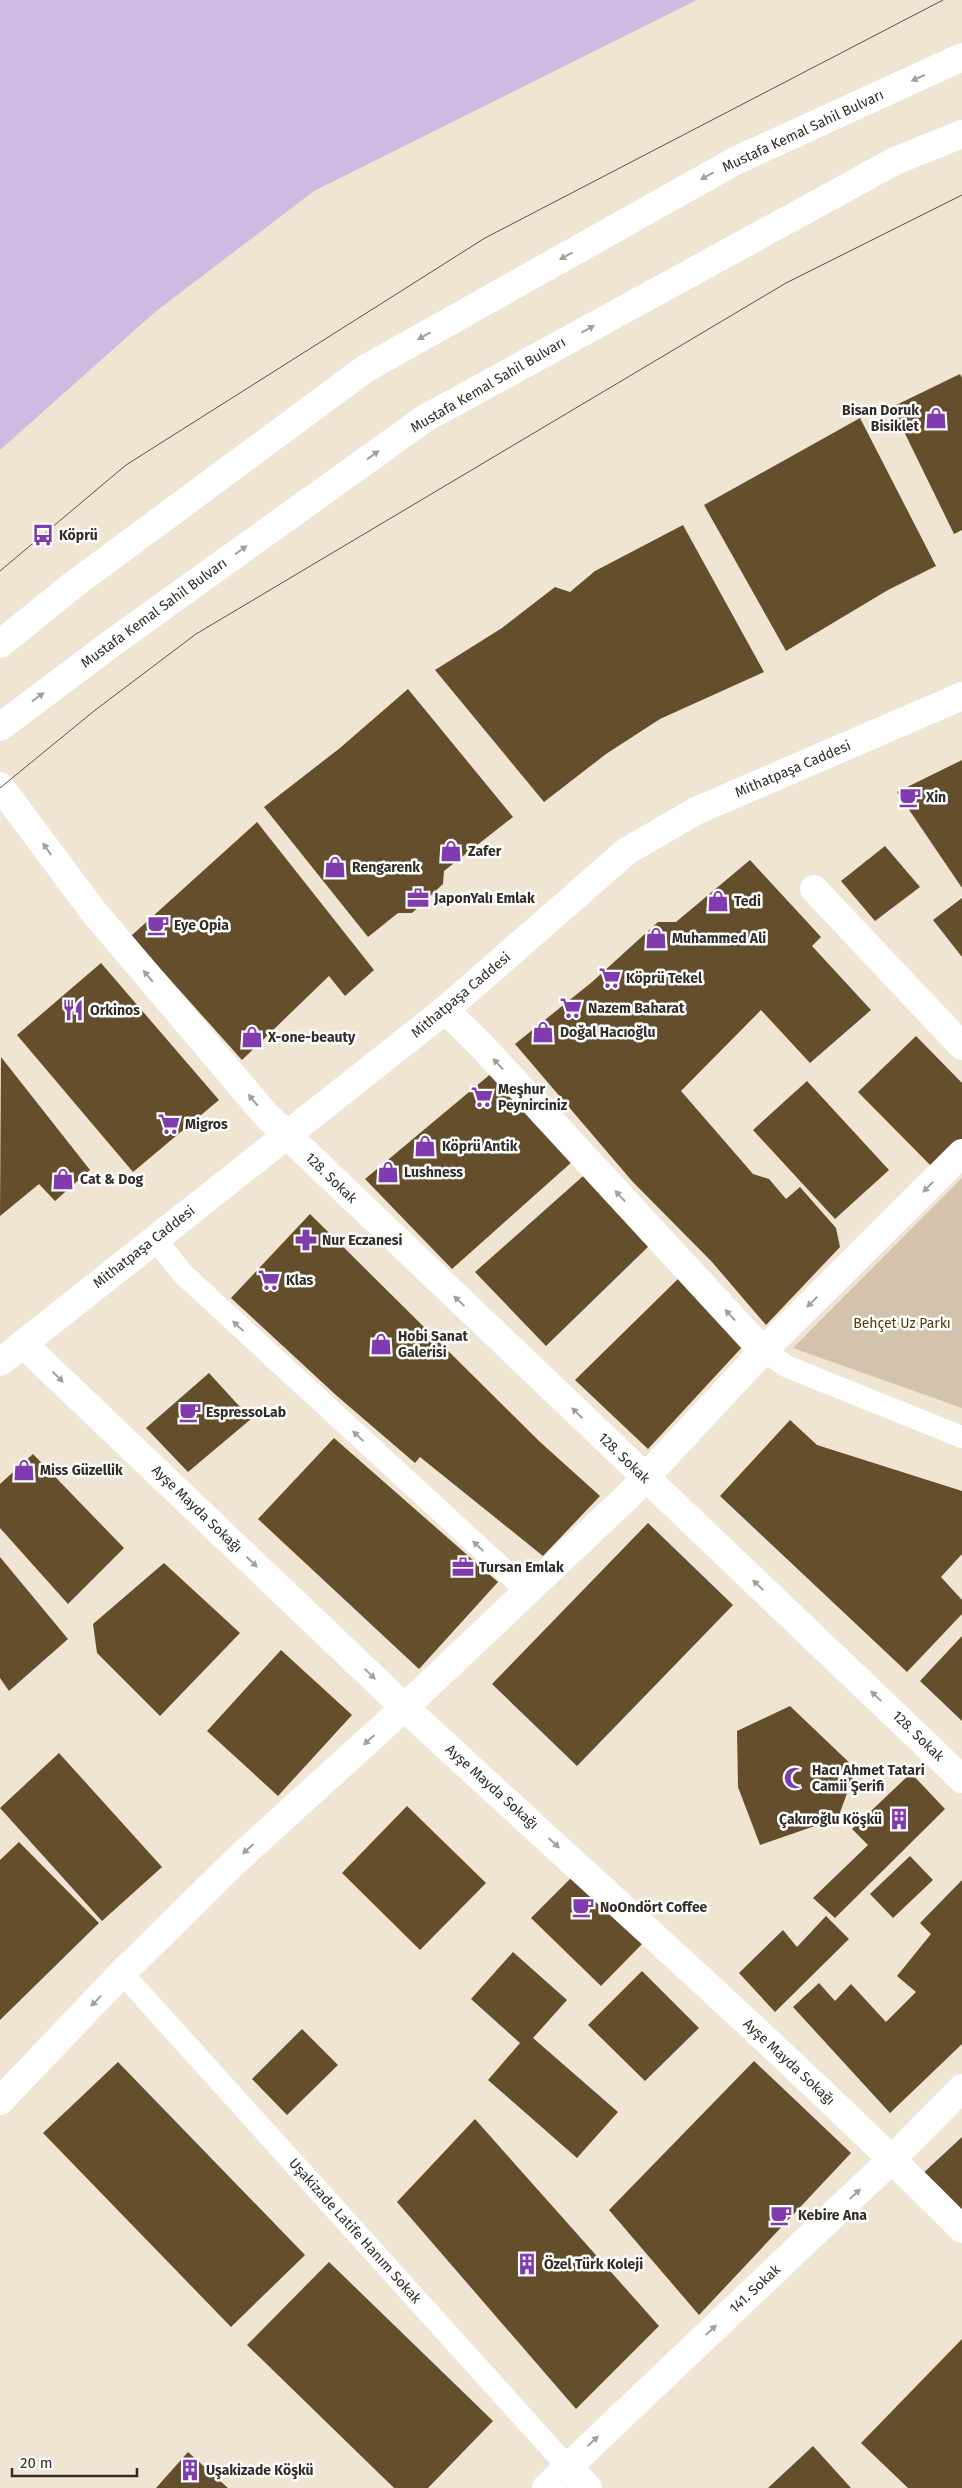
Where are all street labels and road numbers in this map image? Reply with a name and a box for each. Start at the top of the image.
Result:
street label: Mustafa Kemal Sahil Bulvarı [720,86,886,176]
street label: Mustafa Kemal Sahil Bulvarı [407,334,569,436]
street label: Mustafa Kemal Sahil Bulvarı [78,554,230,672]
street label: Mithatpaşa Caddesi [732,737,854,801]
street label: Mithatpaşa Caddesi [408,949,514,1041]
street label: 128. Sokak [302,1149,361,1207]
street label: Mithatpaşa Caddesi [90,1202,198,1292]
street label: 128. Sokak [595,1429,654,1487]
street label: Ayşe Mayda Sokağı [148,1462,246,1556]
street label: 128. Sokak [889,1707,948,1765]
street label: Ayşe Mayda Sokağı [442,1741,542,1833]
street label: Ayşe Mayda Sokağı [740,2015,838,2109]
street label: Uşakizade Latife Hanım Sokak [285,2155,425,2308]
street label: 141. Sokak [726,2261,785,2317]

